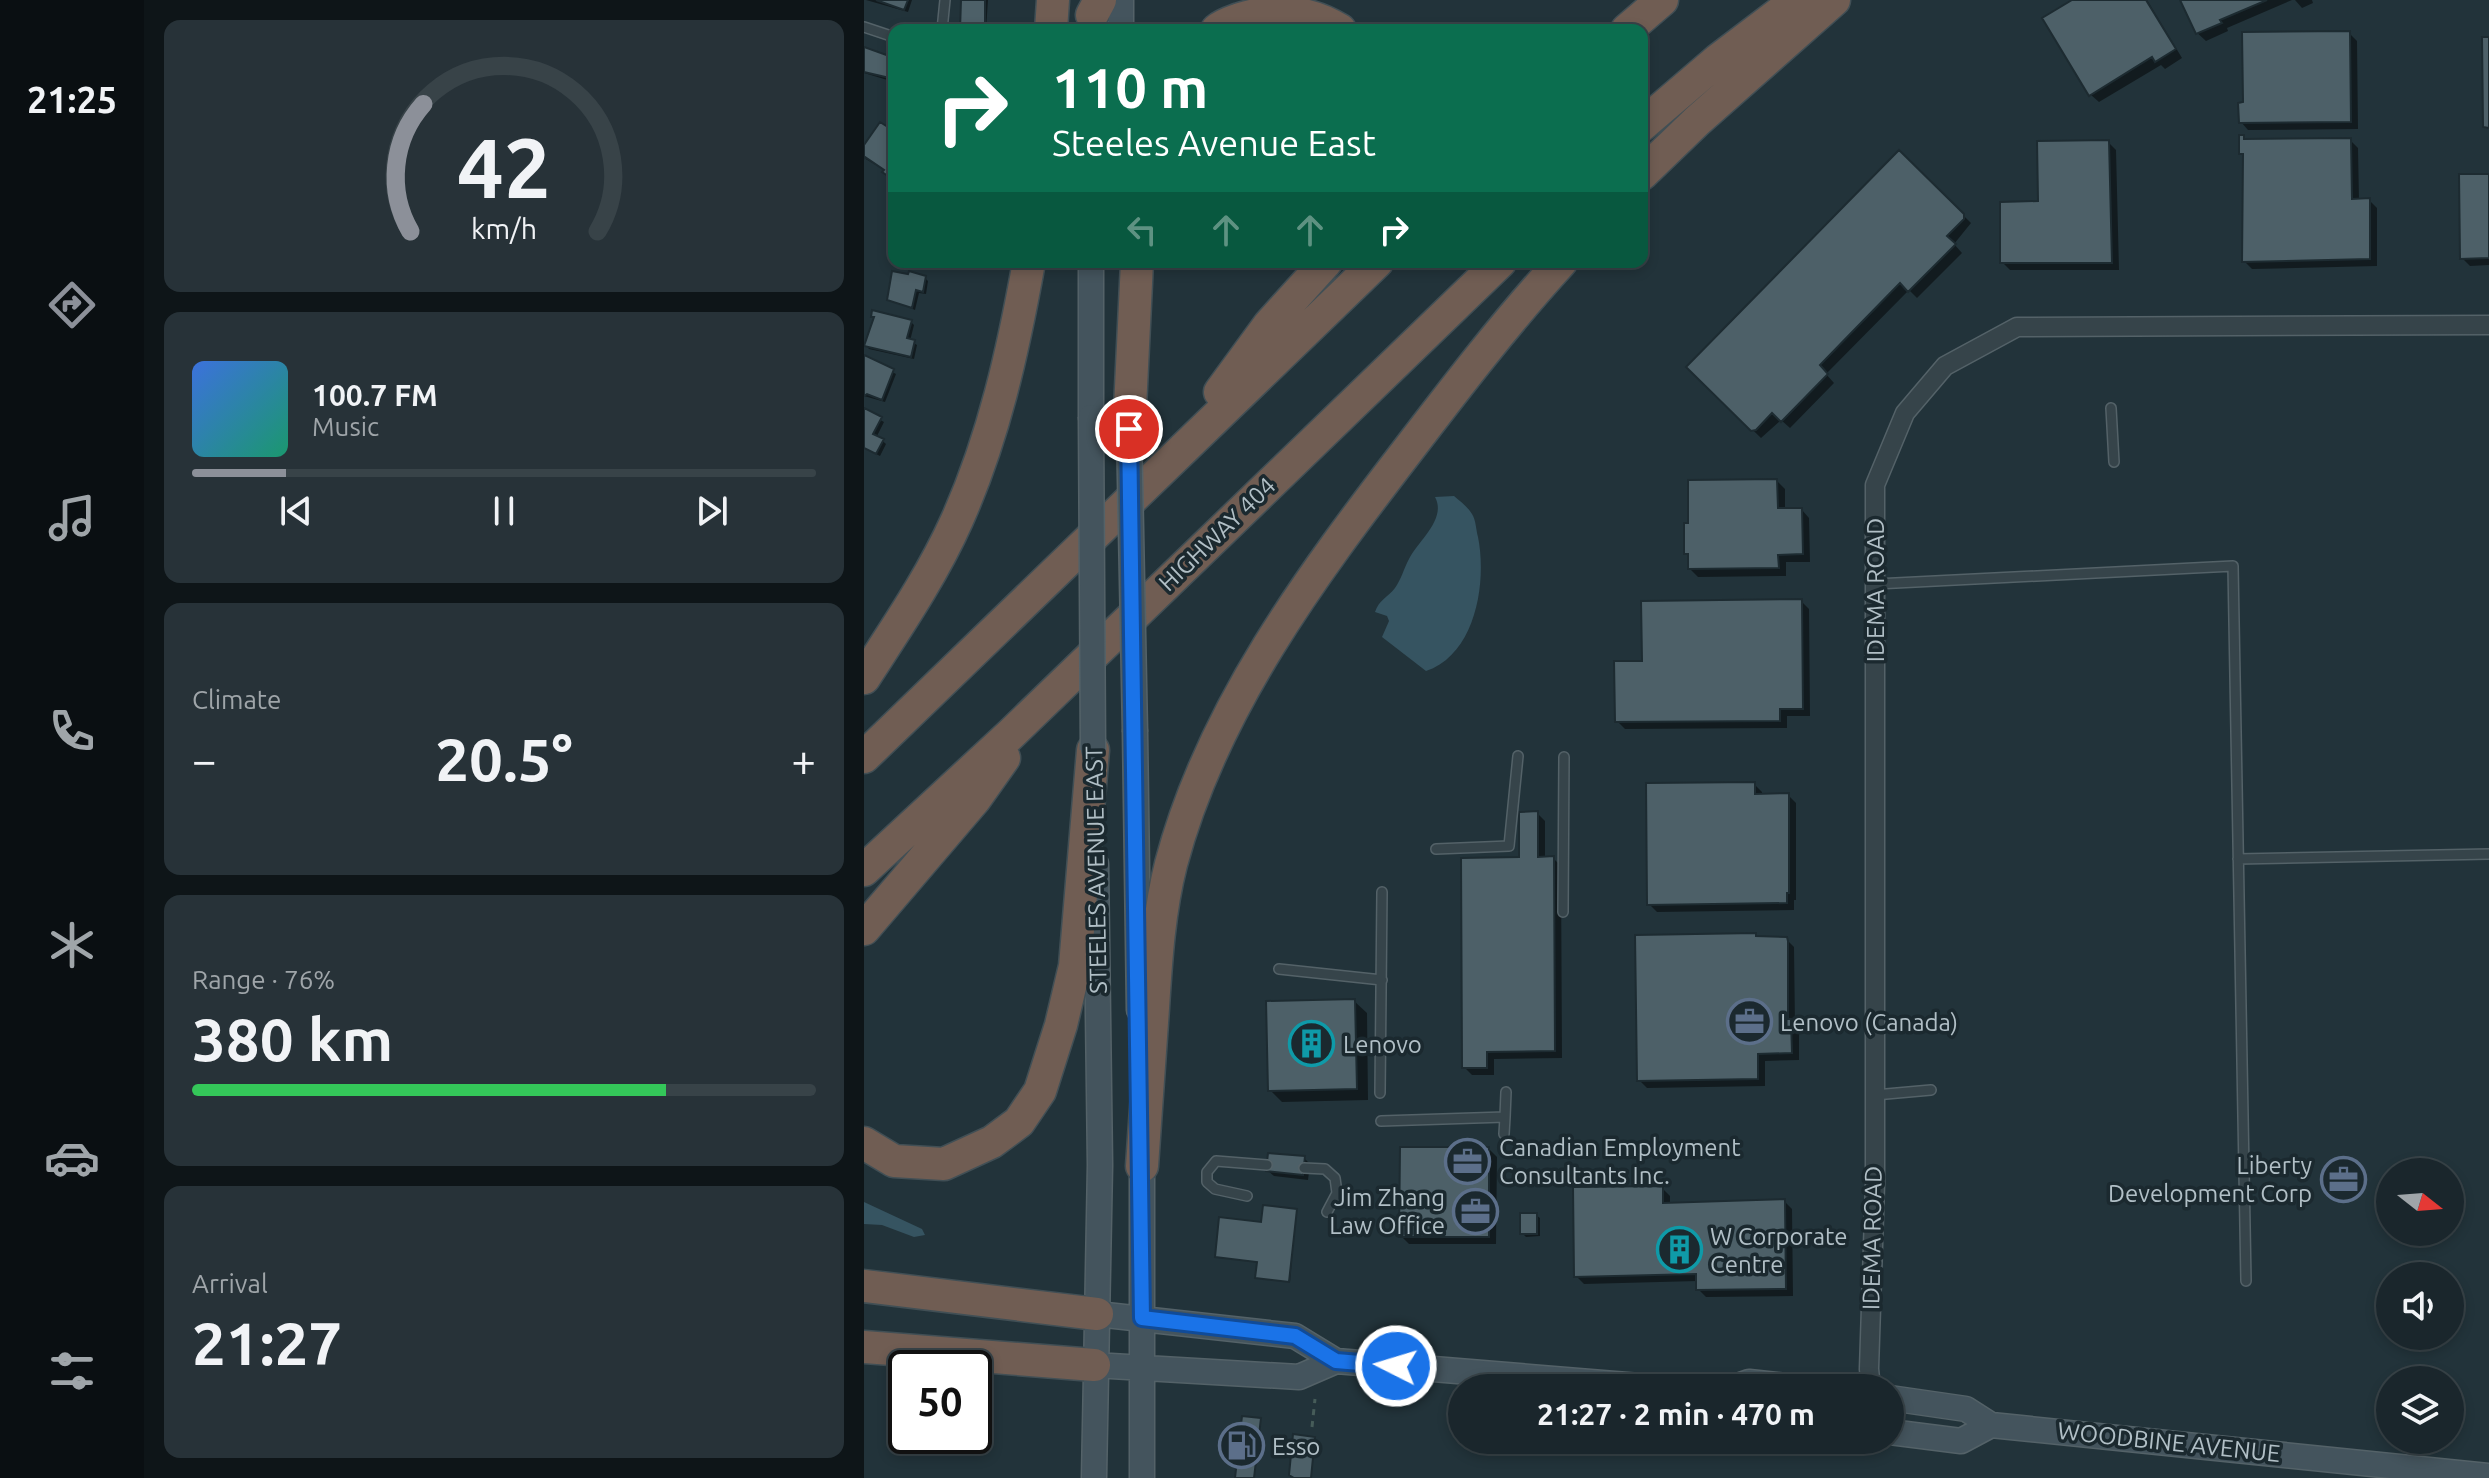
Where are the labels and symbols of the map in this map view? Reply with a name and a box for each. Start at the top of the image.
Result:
pin [1095,395,1163,463]
street label: HIGHWAY 404 [1153,472,1281,596]
street label: IDEMA ROAD [1862,518,1889,662]
street label: STEELES AVENUE EAST [1080,746,1112,994]
office icon: Lenovo (Canada) [1725,998,1773,1046]
place label: Lenovo (Canada) [1780,1009,1958,1036]
building icon: Lenovo [1288,1020,1336,1068]
place label: Lenovo [1343,1031,1422,1058]
place label: Canadian Employment Consultants Inc. [1499,1134,1741,1189]
office icon: Canadian Employment Consultants Inc. [1444,1137,1492,1185]
place label: Liberty Development Corp [2108,1152,2312,1207]
office icon: Liberty Development Corp [2319,1155,2367,1203]
north arrow [2376,1158,2464,1246]
street label: IDEMA ROAD [1857,1166,1887,1310]
place label: Jim Zhang Law Office [1329,1184,1445,1239]
office icon: Jim Zhang Law Office [1452,1187,1500,1235]
place label: W Corporate Centre [1710,1223,1848,1278]
building icon: W Corporate Centre [1655,1226,1703,1274]
position arrow [1354,1324,1438,1408]
speed limit sign: 50 [888,1350,992,1454]
street label: WOODBINE AVENUE [2056,1417,2282,1467]
fuel station icon: Esso [1217,1422,1265,1470]
place label: Esso [1272,1433,1320,1460]

